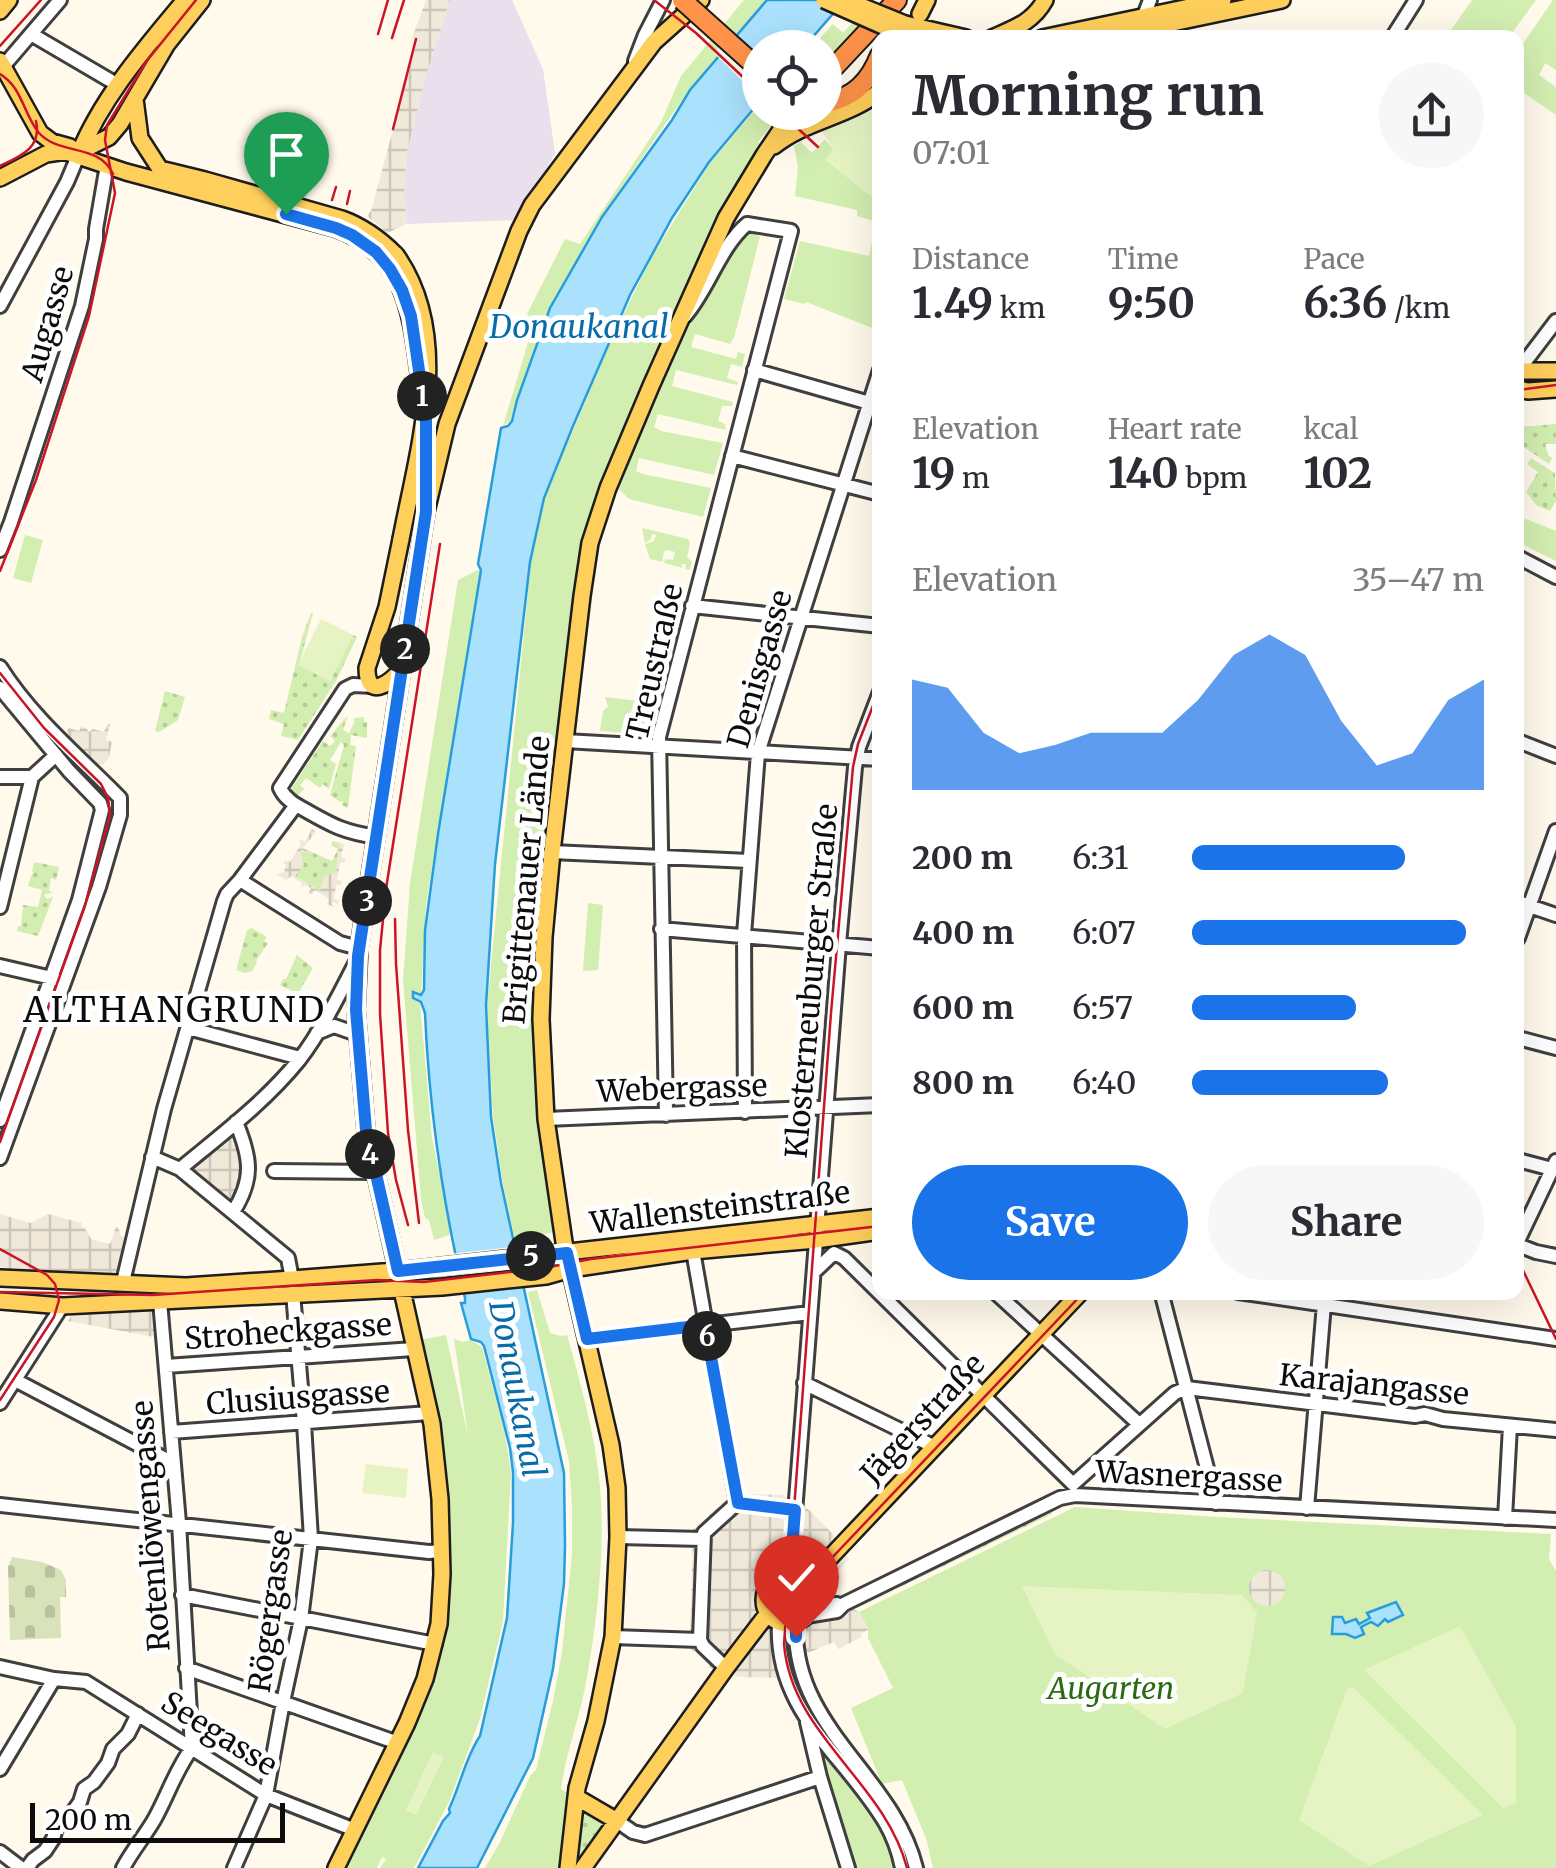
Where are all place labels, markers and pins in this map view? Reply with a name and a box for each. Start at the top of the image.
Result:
pin [244,112,329,215]
pin: 1 [397,371,447,421]
pin: 2 [380,624,430,674]
pin: 3 [342,876,392,926]
pin: 4 [345,1129,395,1179]
pin: 5 [506,1231,556,1281]
pin: 6 [682,1311,732,1361]
pin [754,1535,839,1638]

